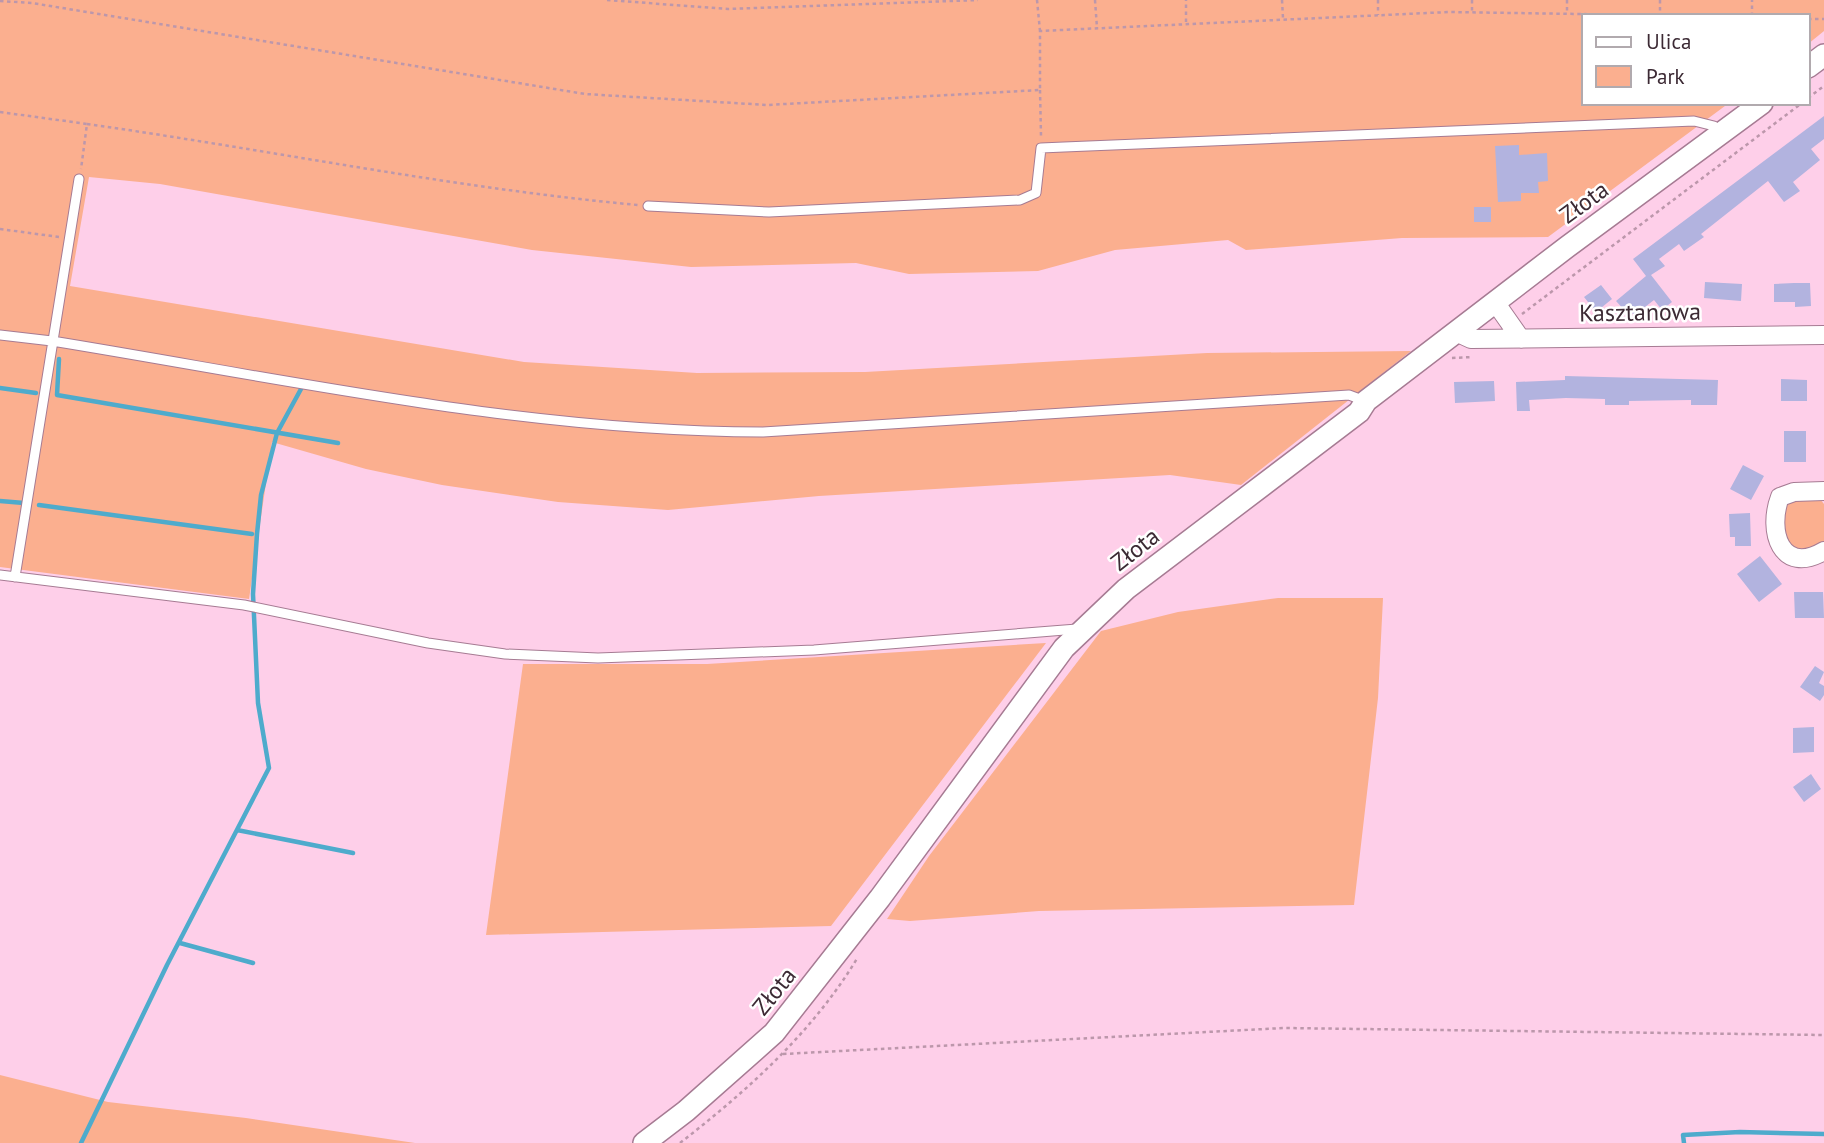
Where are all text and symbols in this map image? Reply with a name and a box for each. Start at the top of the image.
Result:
legend [1582,14,1810,105]
text: Ulica [1646,28,1691,55]
text: Park [1646,63,1685,90]
street label: Złota [1553,174,1615,230]
street label: Kasztanowa [1579,295,1701,329]
street label: Złota [1105,520,1165,578]
street label: Złota [745,961,803,1021]

